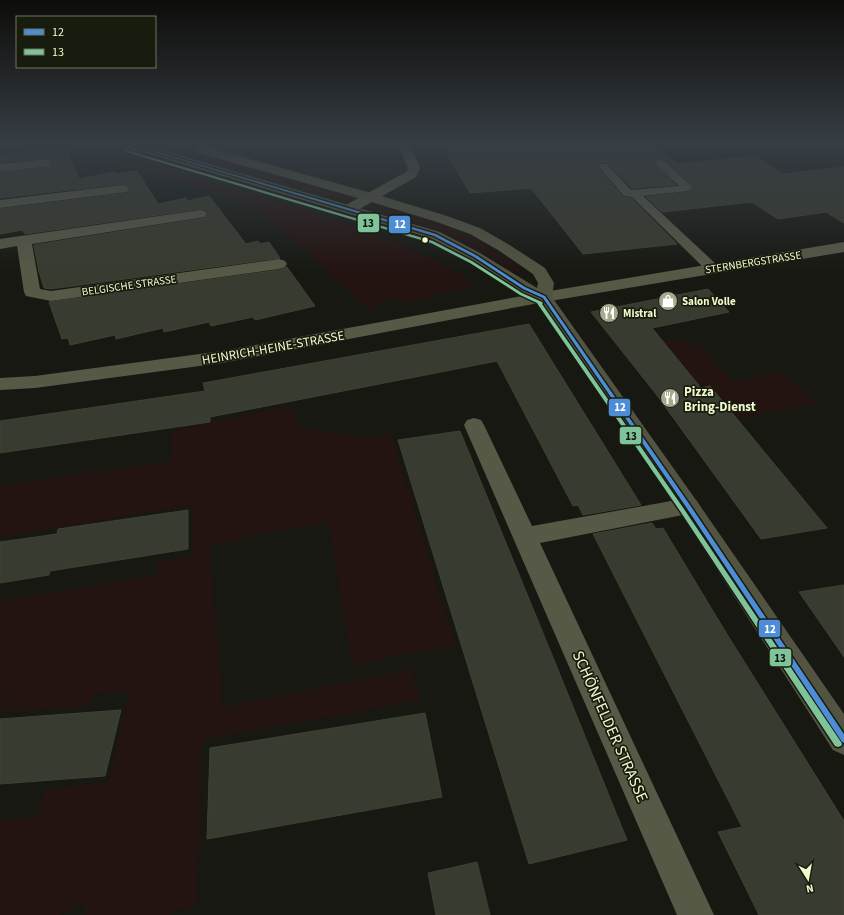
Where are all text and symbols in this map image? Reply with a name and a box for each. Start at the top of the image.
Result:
legend [16,16,156,68]
text: 12 [52,24,64,41]
text: 13 [52,44,64,61]
line badge: 13 [357,213,380,233]
line badge: 12 [388,215,411,234]
text: 13 [362,216,374,231]
text: 12 [394,217,406,232]
unlabelled marker [420,235,430,245]
street label: STERNBERGSTRASSE [704,247,802,278]
street label: BELGISCHE STRASSE [81,271,178,300]
shop icon: Salon Volle [657,290,679,312]
place label: Salon Volle [682,294,736,309]
restaurant icon: Mistral [598,302,620,324]
place label: Mistral [623,306,657,321]
street label: HEINRICH-HEINE-STRASSE [201,327,346,369]
place label: Pizza Bring-Dienst [684,383,756,416]
restaurant icon: Pizza Bring-Dienst [659,387,681,409]
line badge: 12 [608,398,631,417]
text: 12 [614,400,626,415]
line badge: 13 [619,426,642,445]
text: 13 [625,429,637,444]
line badge: 12 [758,619,781,638]
text: 12 [764,622,776,637]
street label: SCHÖNFELDER STRASSE [567,647,653,806]
line badge: 13 [769,648,792,667]
text: 13 [774,651,786,666]
north arrow [788,859,828,899]
text: N [805,880,815,896]

